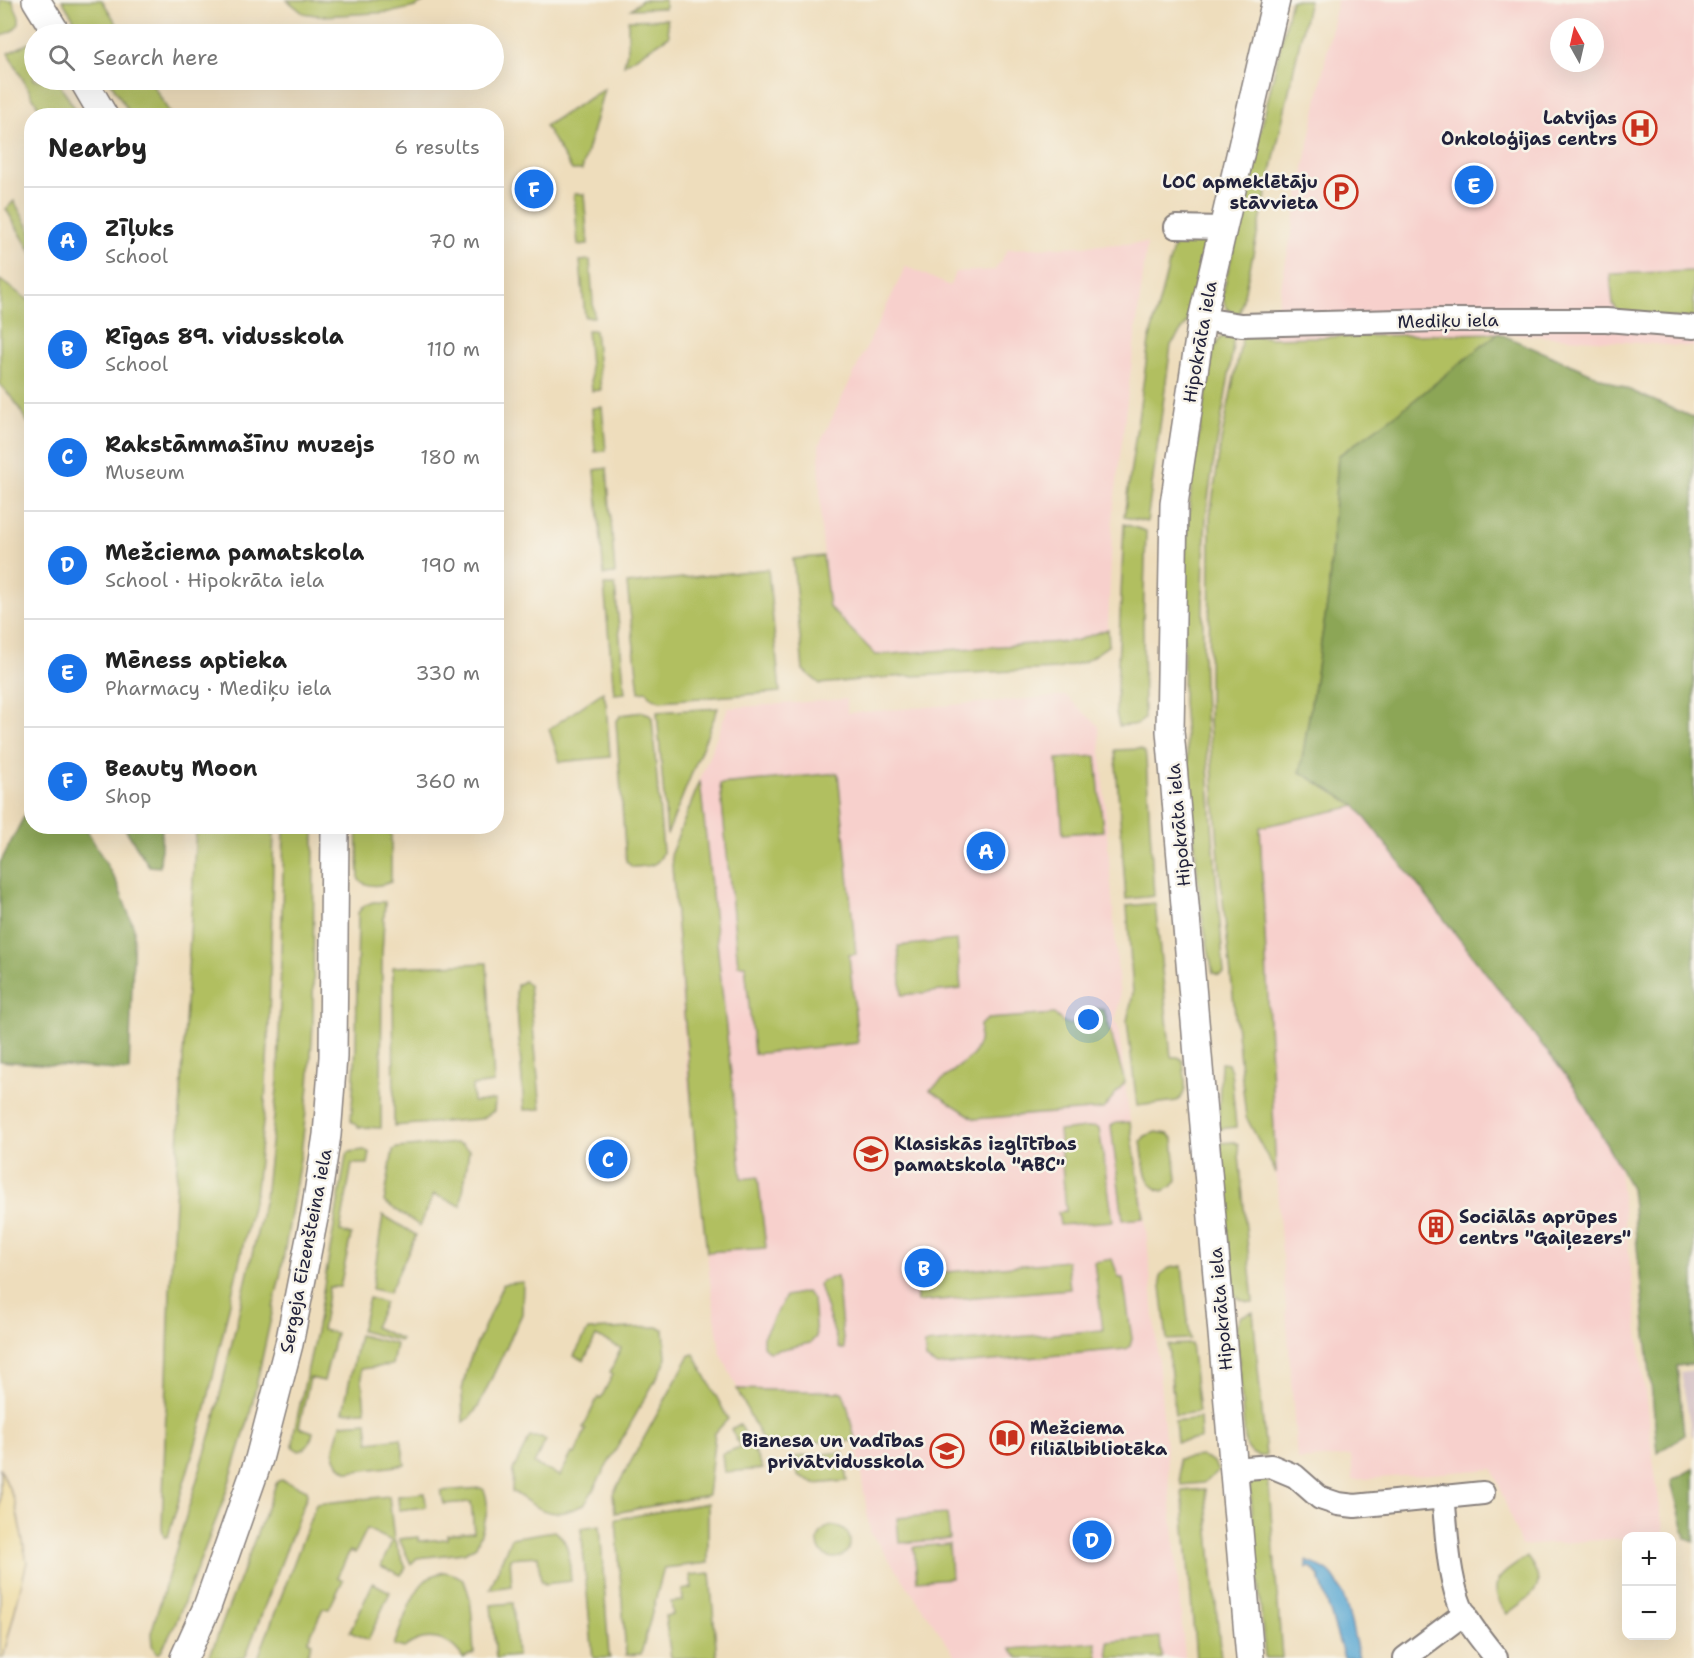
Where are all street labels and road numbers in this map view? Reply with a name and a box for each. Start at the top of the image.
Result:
street label: Hipokrāta iela [1177,279,1223,405]
street label: Mediķu iela [1397,308,1499,334]
street label: Hipokrāta iela [1162,762,1196,888]
street label: Sergeja Eizenšteina iela [274,1147,338,1355]
street label: Hipokrāta iela [1204,1246,1238,1372]

